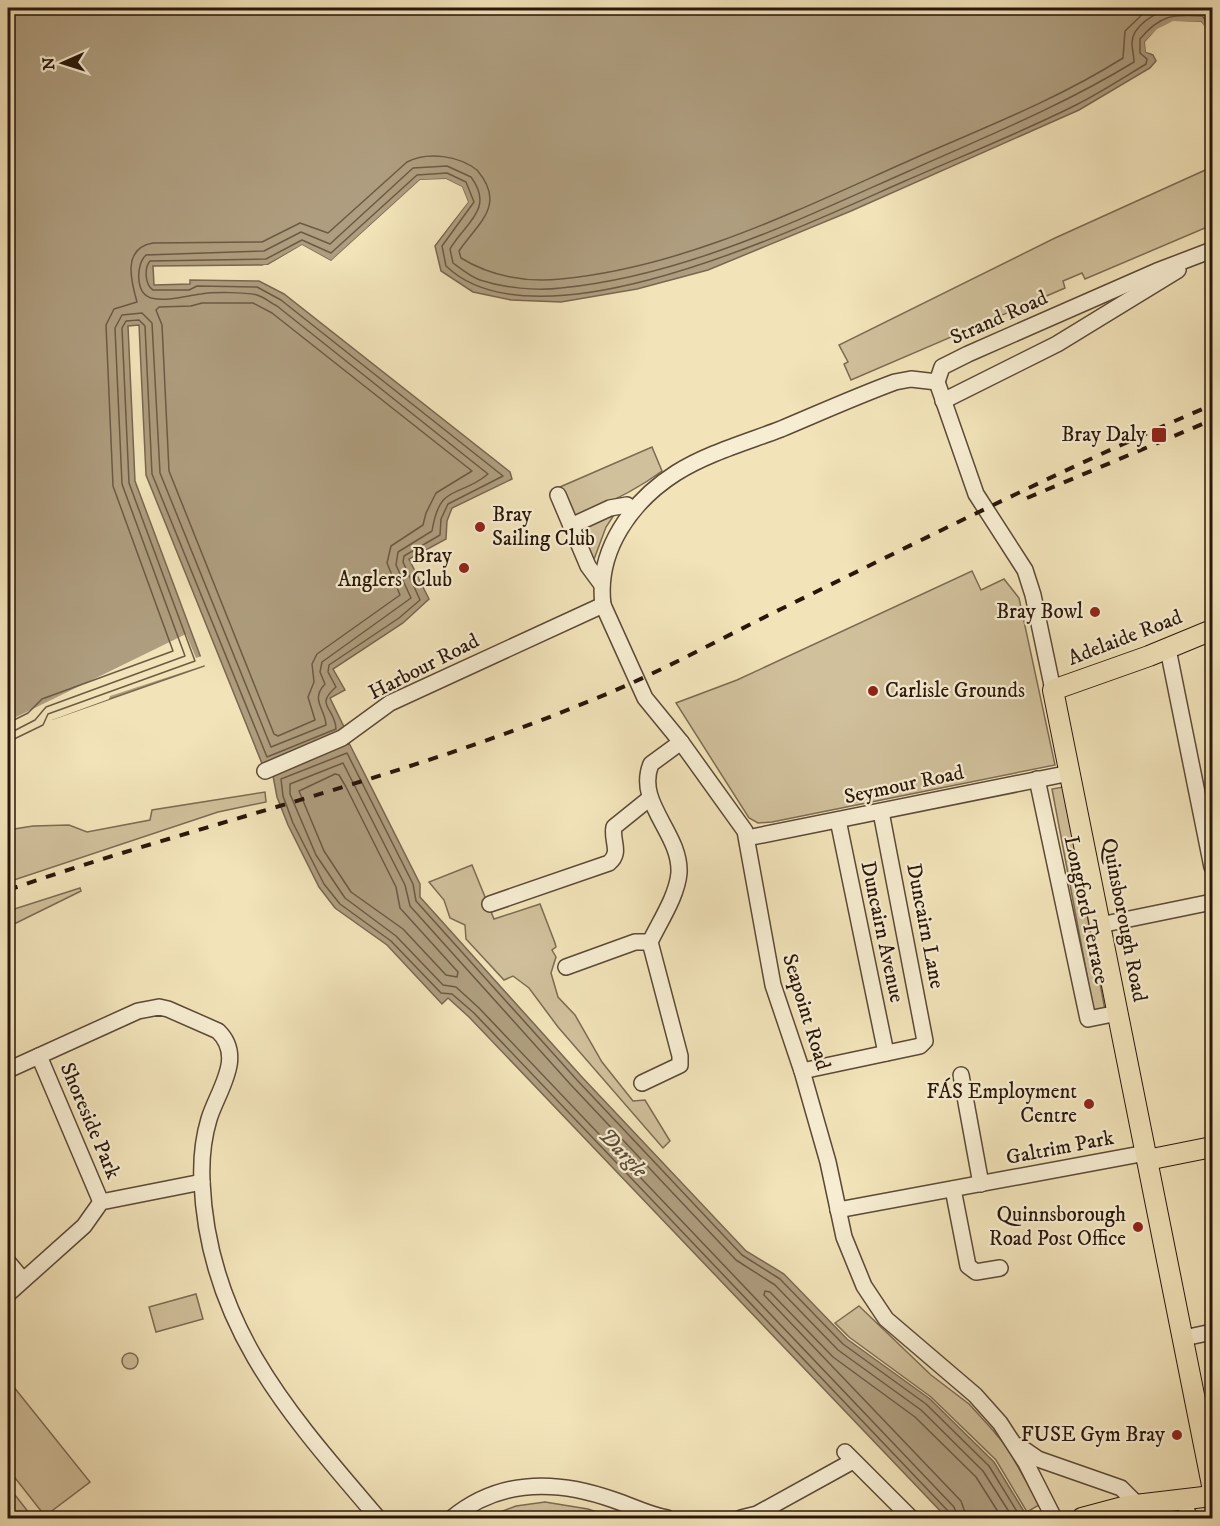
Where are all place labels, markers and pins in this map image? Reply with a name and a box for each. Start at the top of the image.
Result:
place label: Bray Daly [1061,422,1147,448]
marker: Bray Daly [1150,426,1168,444]
place label: Bray Sailing Club [492,502,595,552]
marker: Bray Sailing Club [473,520,487,534]
place label: Bray Anglers' Club [338,543,453,593]
marker: Bray Anglers' Club [457,561,471,575]
place label: Bray Bowl [996,599,1084,625]
marker: Bray Bowl [1088,605,1102,619]
place label: Carlisle Grounds [885,678,1025,704]
marker: Carlisle Grounds [866,684,880,698]
place label: FÁS Employment Centre [926,1077,1077,1129]
marker: FÁS Employment Centre [1082,1097,1096,1111]
place label: Quinnsborough Road Post Office [989,1202,1126,1252]
marker: Quinnsborough Road Post Office [1131,1220,1145,1234]
place label: FUSE Gym Bray [1021,1422,1166,1448]
marker: FUSE Gym Bray [1170,1428,1184,1442]

